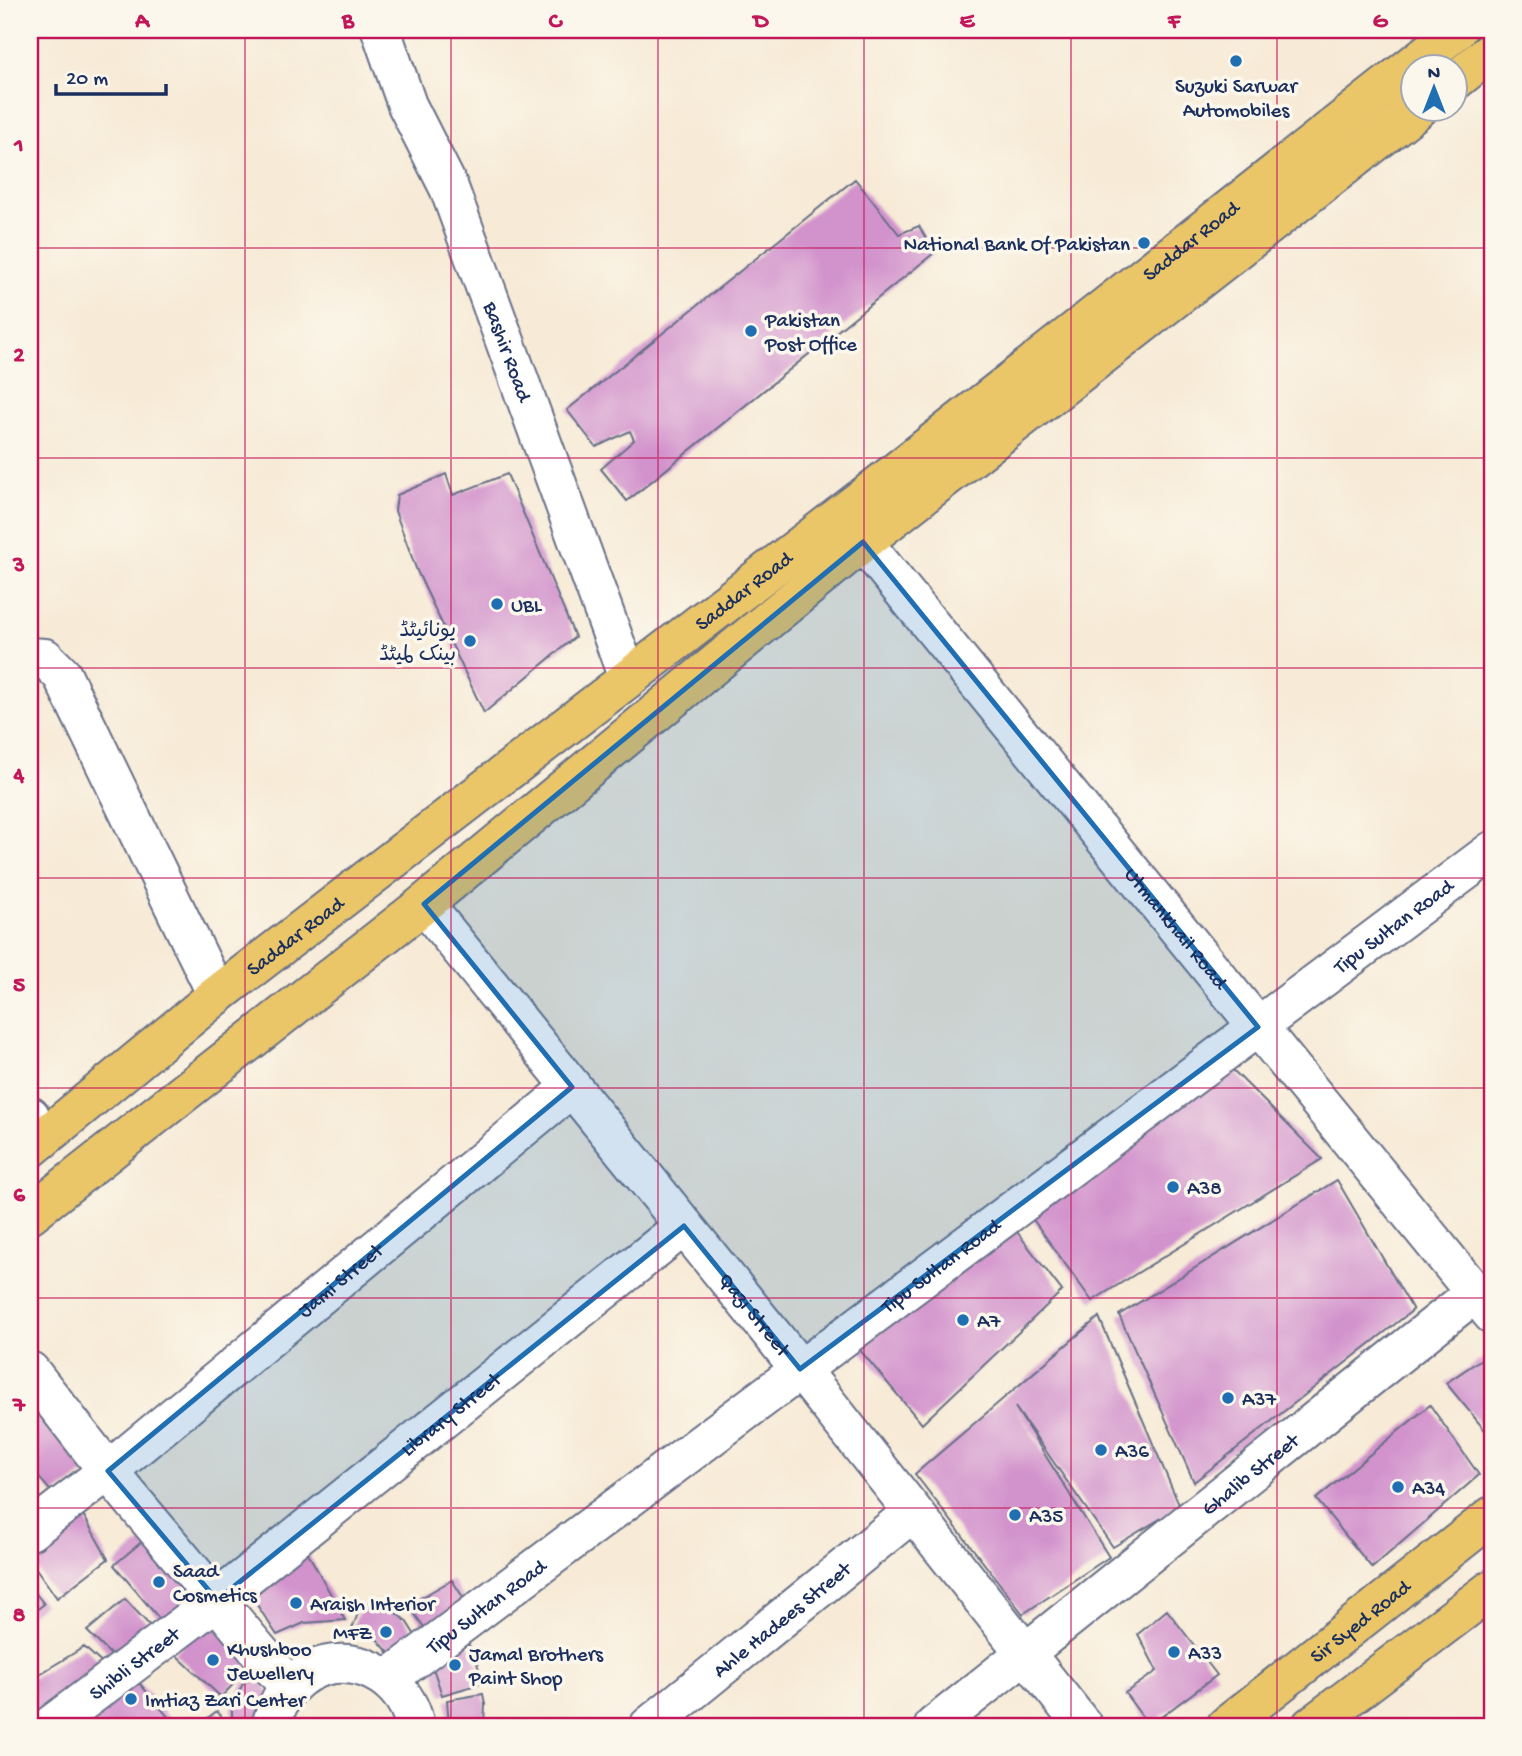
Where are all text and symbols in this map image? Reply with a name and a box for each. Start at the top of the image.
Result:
text: A [134,9,150,36]
text: B [341,9,355,36]
text: C [549,9,564,36]
text: D [752,9,770,36]
text: E [960,9,976,36]
text: F [1167,9,1182,36]
text: G [1373,9,1389,36]
scale bar [56,52,166,96]
north arrow [1400,52,1470,122]
marker: Suzuki Sarwar Automobiles [1228,53,1244,69]
text: N [1428,63,1440,86]
text: 20 m [66,68,108,93]
place label: Suzuki Sarwar Automobiles [1175,76,1298,125]
text: 1 [13,133,24,160]
street label: Saddar Road [1139,196,1247,288]
place label: National Bank Of Pakistan [904,234,1130,259]
marker: National Bank Of Pakistan [1136,235,1152,251]
street label: Bashir Road [475,298,535,407]
place label: Pakistan Post Office [764,310,858,359]
marker: Pakistan Post Office [743,323,759,339]
text: 2 [13,343,25,370]
street label: Saddar Road [691,547,800,638]
text: 3 [12,553,25,580]
place label: UBL [511,595,543,620]
marker: UBL [489,596,505,612]
place label: یونائیٹڈ بینک لمیٹڈ [379,620,456,669]
marker: یونائیٹڈ بینک لمیٹڈ [462,633,478,649]
text: 4 [13,763,25,790]
street label: Utmankhail Road [1117,864,1232,997]
street label: Tipu Sultan Road [1329,874,1461,982]
street label: Saddar Road [243,892,352,983]
text: 5 [13,973,25,1000]
place label: A38 [1187,1178,1222,1203]
marker: A38 [1165,1179,1181,1195]
text: 6 [13,1183,26,1210]
street label: Tipu Sultan Road [877,1214,1008,1321]
street label: Jami Street [294,1238,391,1325]
street label: Qazi Street [711,1269,796,1365]
place label: A7 [977,1311,1001,1336]
marker: A7 [955,1312,971,1328]
street label: Library Street [397,1367,509,1464]
place label: A37 [1242,1389,1277,1414]
marker: A37 [1220,1390,1236,1406]
text: 7 [12,1393,26,1420]
street label: Ghalib Street [1198,1428,1307,1523]
place label: A36 [1115,1441,1149,1466]
marker: A36 [1093,1442,1109,1458]
place label: A34 [1412,1478,1445,1503]
marker: A34 [1390,1479,1406,1495]
place label: A35 [1029,1506,1063,1531]
marker: A35 [1007,1507,1023,1523]
street label: Tipu Sultan Road [422,1555,554,1662]
street label: Ahle Hadees Street [709,1557,859,1685]
place label: Saad Cosmetics [173,1561,258,1610]
marker: Saad Cosmetics [151,1574,167,1590]
street label: Sir Syed Road [1306,1575,1418,1671]
place label: Araish Interior [310,1594,436,1619]
marker: Araish Interior [288,1595,304,1611]
text: 8 [13,1603,26,1630]
street label: Shibli Street [86,1622,188,1708]
place label: MFZ [333,1623,372,1648]
marker: MFZ [378,1624,394,1640]
place label: Khushboo Jewellery [227,1639,314,1688]
place label: A33 [1188,1643,1222,1668]
place label: Jamal Brothers Paint Shop [468,1644,604,1693]
marker: A33 [1166,1644,1182,1660]
marker: Khushboo Jewellery [205,1652,221,1668]
marker: Jamal Brothers Paint Shop [447,1657,463,1673]
place label: Imtiaz Zari Center [145,1690,307,1715]
marker: Imtiaz Zari Center [123,1691,139,1707]

